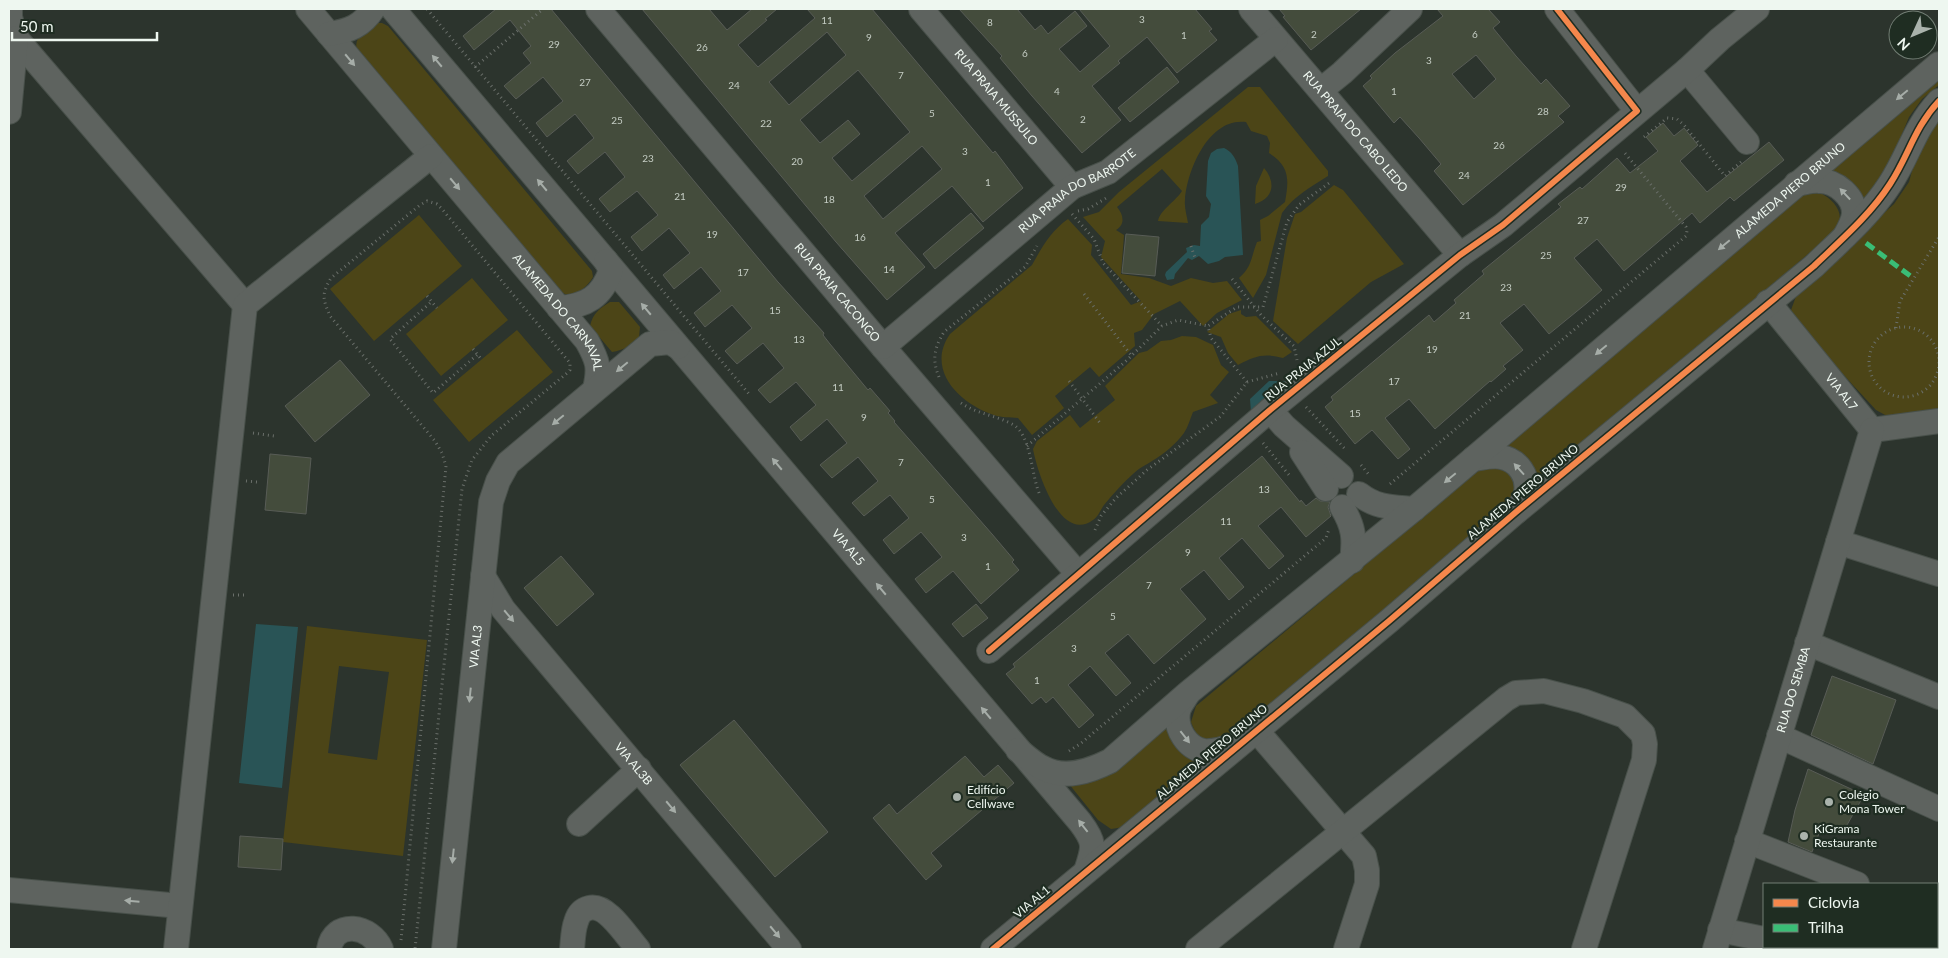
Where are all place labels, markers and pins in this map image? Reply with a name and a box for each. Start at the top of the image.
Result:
place label: Edifício Cellwave [967,782,1014,811]
place label: Colégio Mona Tower [1839,787,1905,816]
marker: Edifício Cellwave [951,791,963,803]
marker: Colégio Mona Tower [1823,796,1835,808]
place label: KiGrama Restaurante [1814,821,1877,850]
marker: KiGrama Restaurante [1798,830,1810,842]

